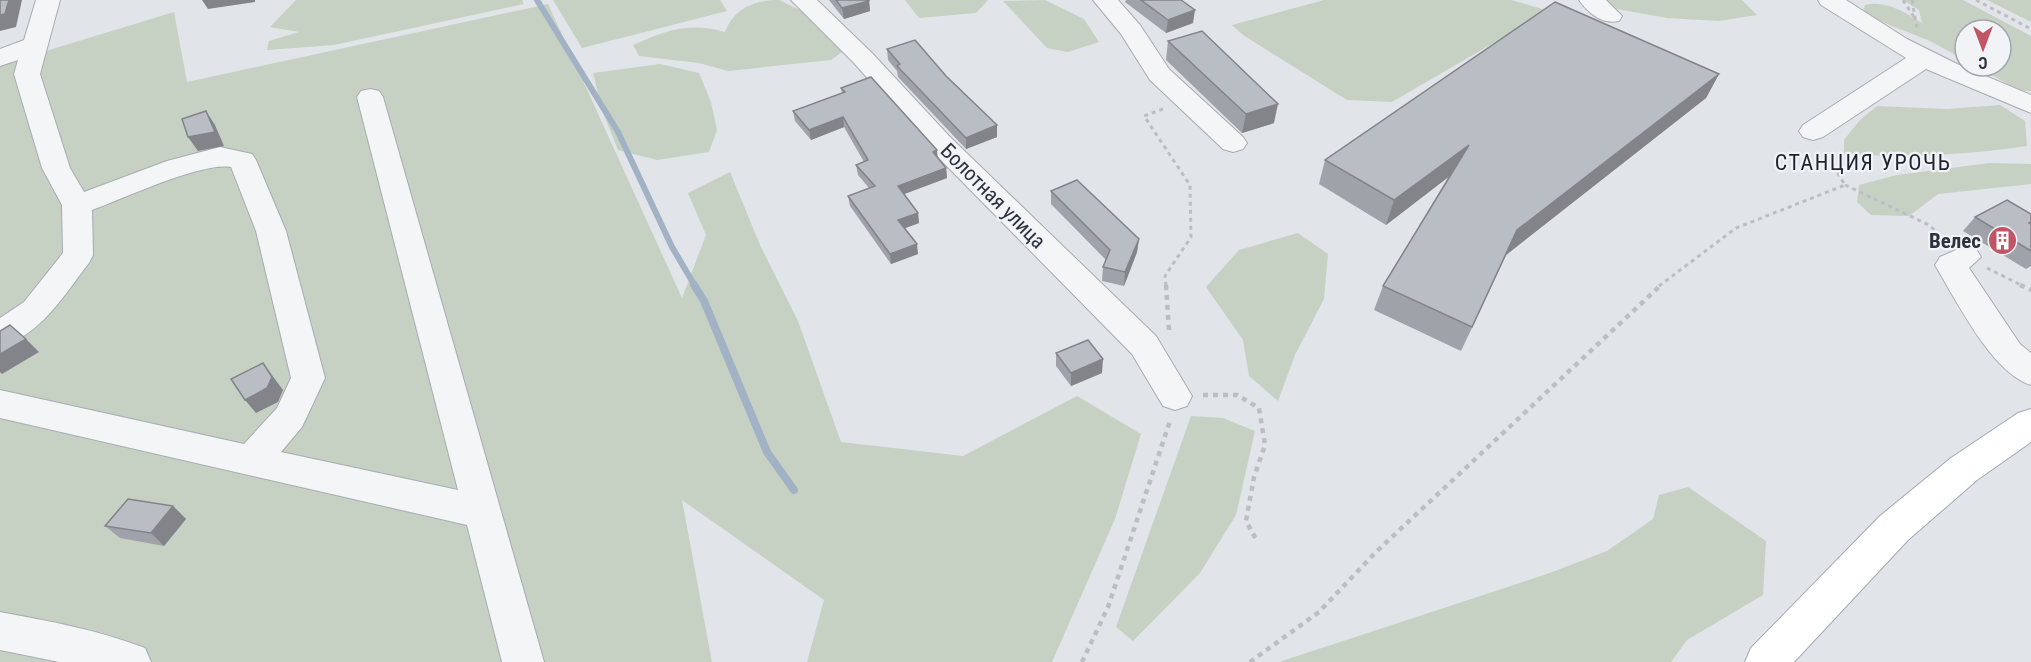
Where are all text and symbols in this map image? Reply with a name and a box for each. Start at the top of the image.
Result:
north arrow [1953,18,2013,78]
text: С [1978,53,1988,72]
street label: Болотная улица [936,139,1050,253]
district label: СТАНЦИЯ УРОЧЬ [1775,150,1951,175]
building icon: Велес [1986,225,2018,257]
place label: Велес [1929,229,1981,253]

